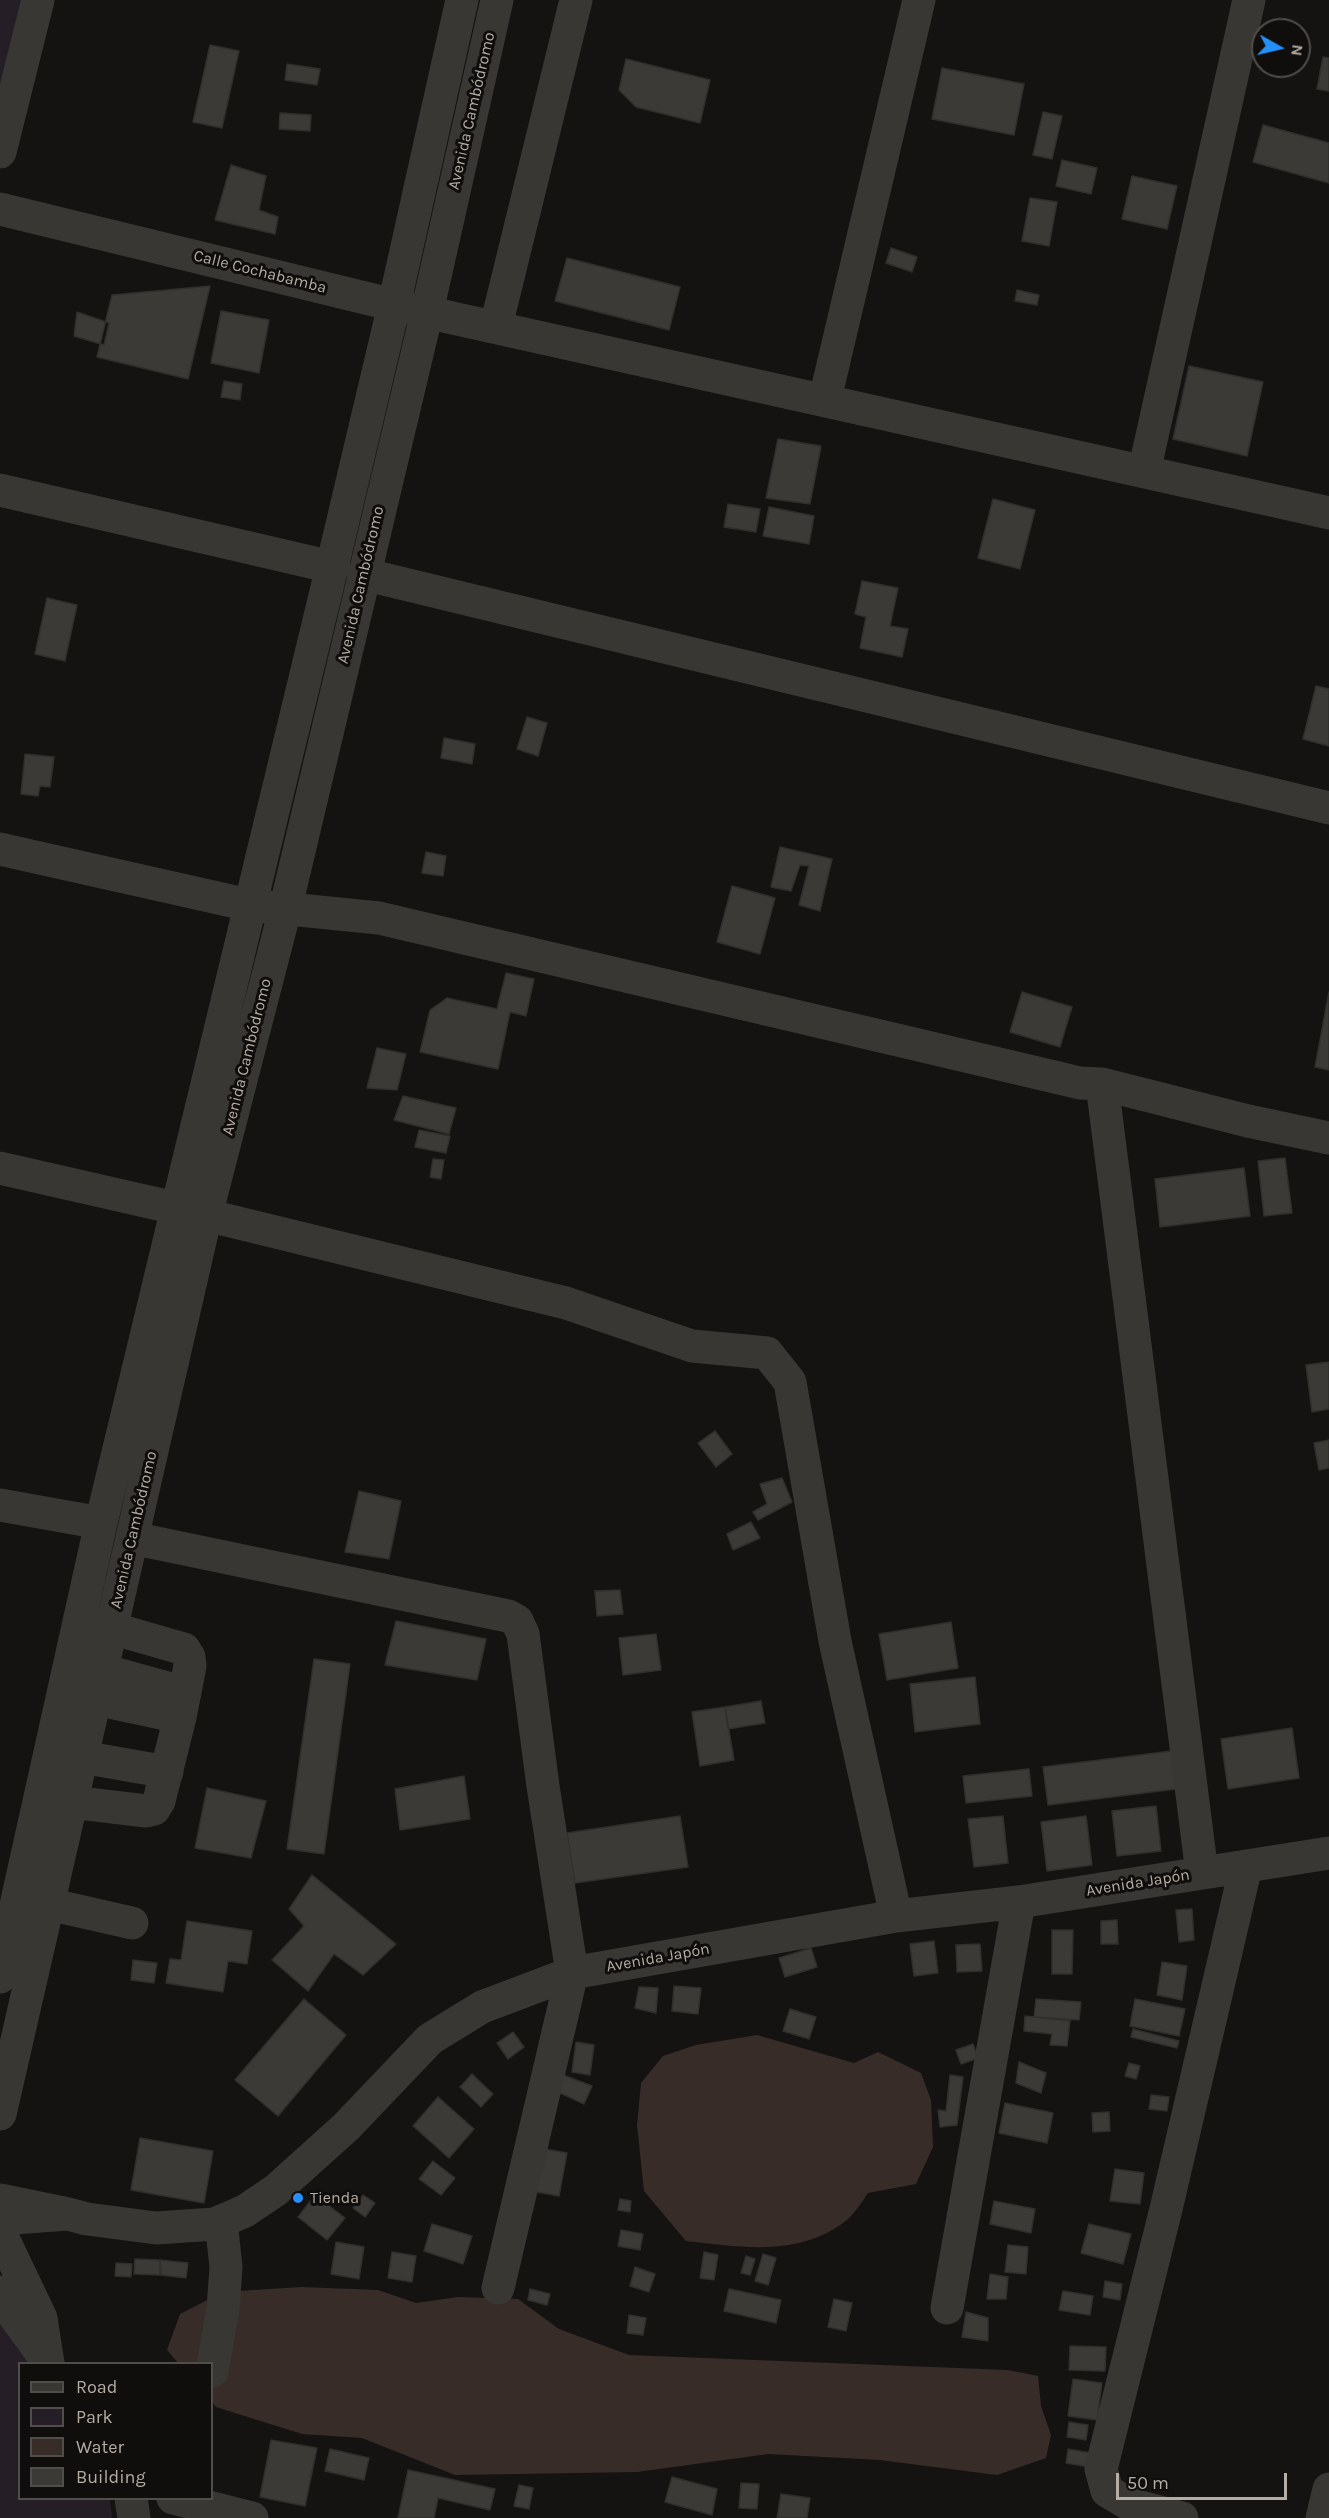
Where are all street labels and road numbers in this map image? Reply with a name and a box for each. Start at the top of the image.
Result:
street label: Avenida Cambódromo [445,30,499,192]
street label: Calle Cochabamba [191,246,329,298]
street label: Avenida Cambódromo [334,504,388,666]
street label: Avenida Cambódromo [218,977,276,1137]
street label: Avenida Cambódromo [107,1449,161,1611]
street label: Avenida Japón [1085,1865,1191,1901]
street label: Avenida Japón [605,1939,711,1977]

